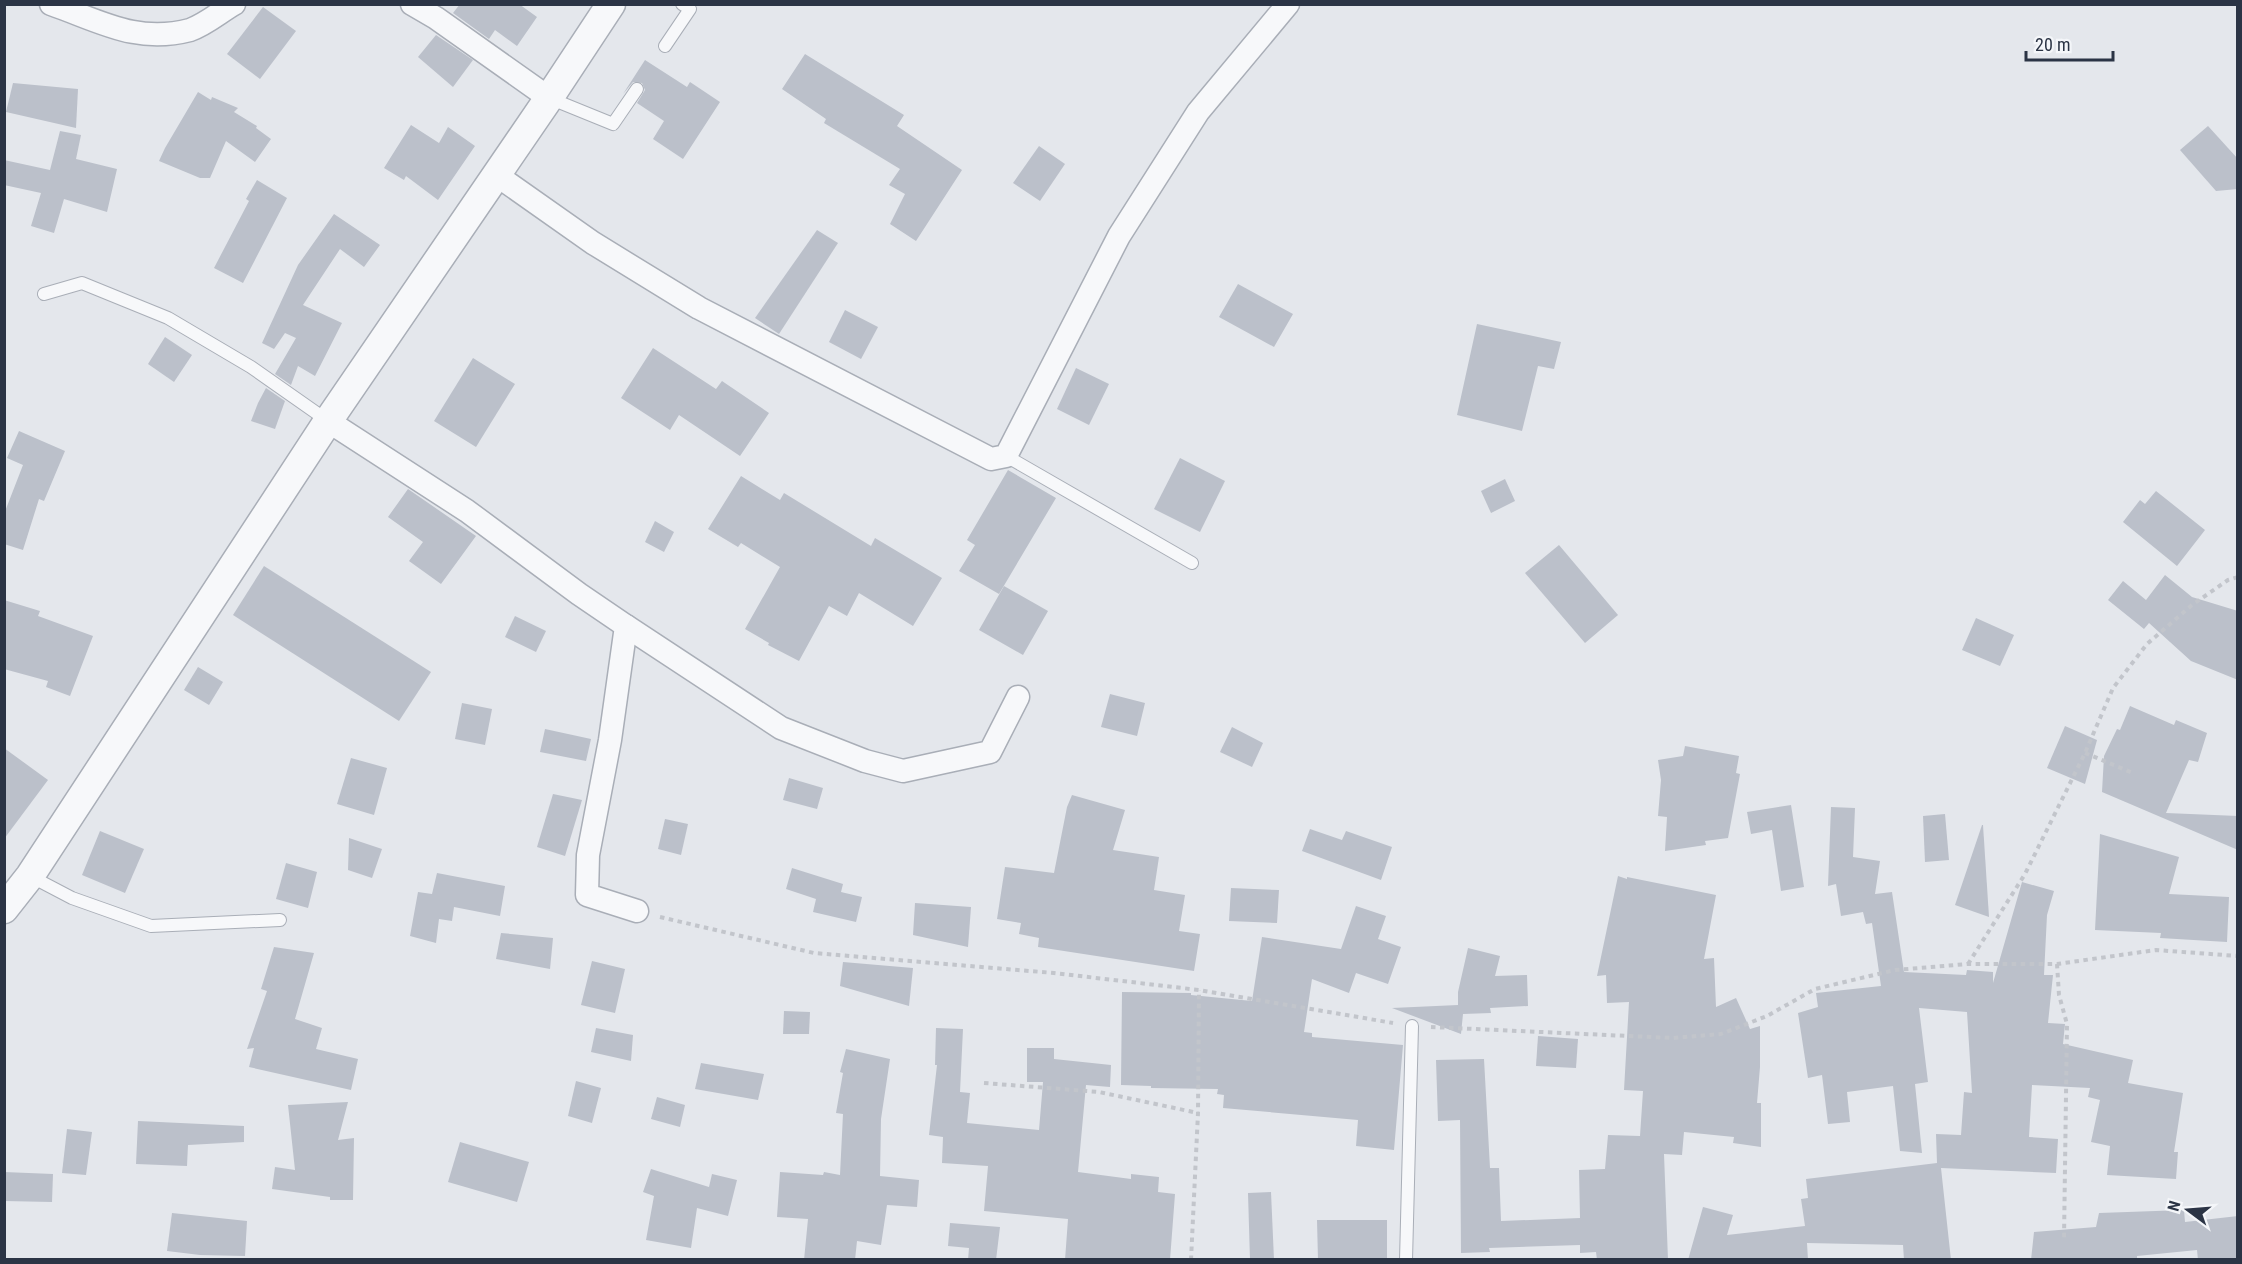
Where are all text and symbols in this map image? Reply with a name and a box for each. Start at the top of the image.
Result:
scale bar [2026,24,2113,62]
text: 20 m [2035,34,2070,55]
north arrow [2158,1180,2218,1240]
text: N [2164,1199,2185,1213]

